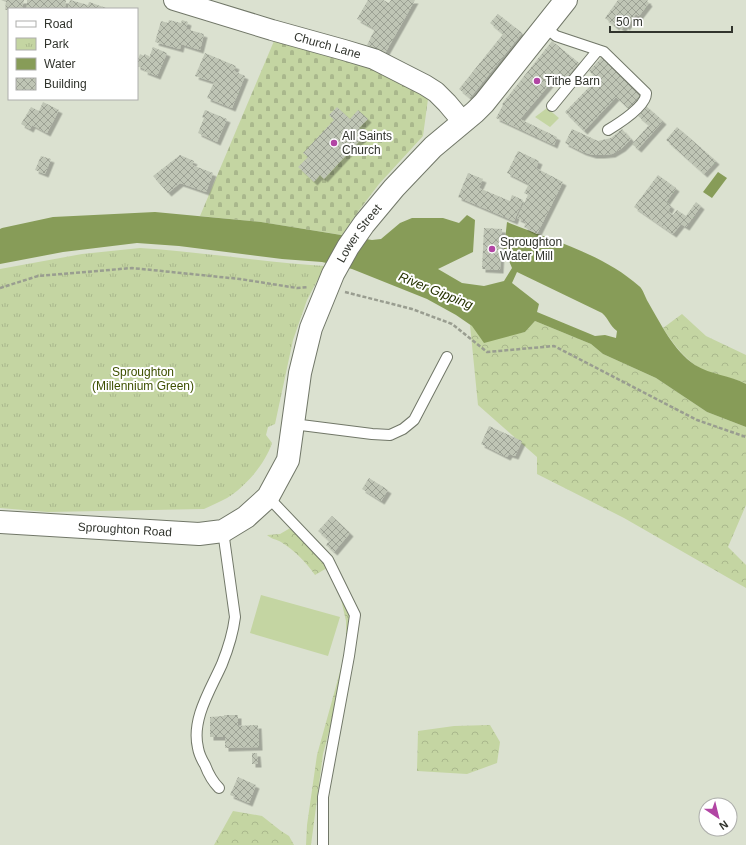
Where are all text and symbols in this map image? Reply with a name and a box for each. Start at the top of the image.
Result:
legend [8,8,138,100]
scale bar [610,8,732,34]
text: 50 m [616,15,643,29]
text: Road [44,17,73,31]
street label: Church Lane [292,29,363,62]
text: Park [44,37,70,51]
text: Water [44,57,76,71]
place label: Tithe Barn [545,74,600,88]
marker: Tithe Barn [532,76,542,86]
text: Building [44,77,87,91]
place label: All Saints Church [342,129,392,157]
marker: All Saints Church [329,138,339,148]
street label: Lower Street [334,201,385,265]
place label: Sproughton Water Mill [500,235,562,263]
marker: Sproughton Water Mill [487,244,497,254]
water label: River Gipping [396,269,476,312]
park label: Sproughton (Millennium Green) [92,365,194,393]
street label: Sproughton Road [77,520,172,539]
north arrow [698,797,738,837]
text: N [717,818,730,832]

